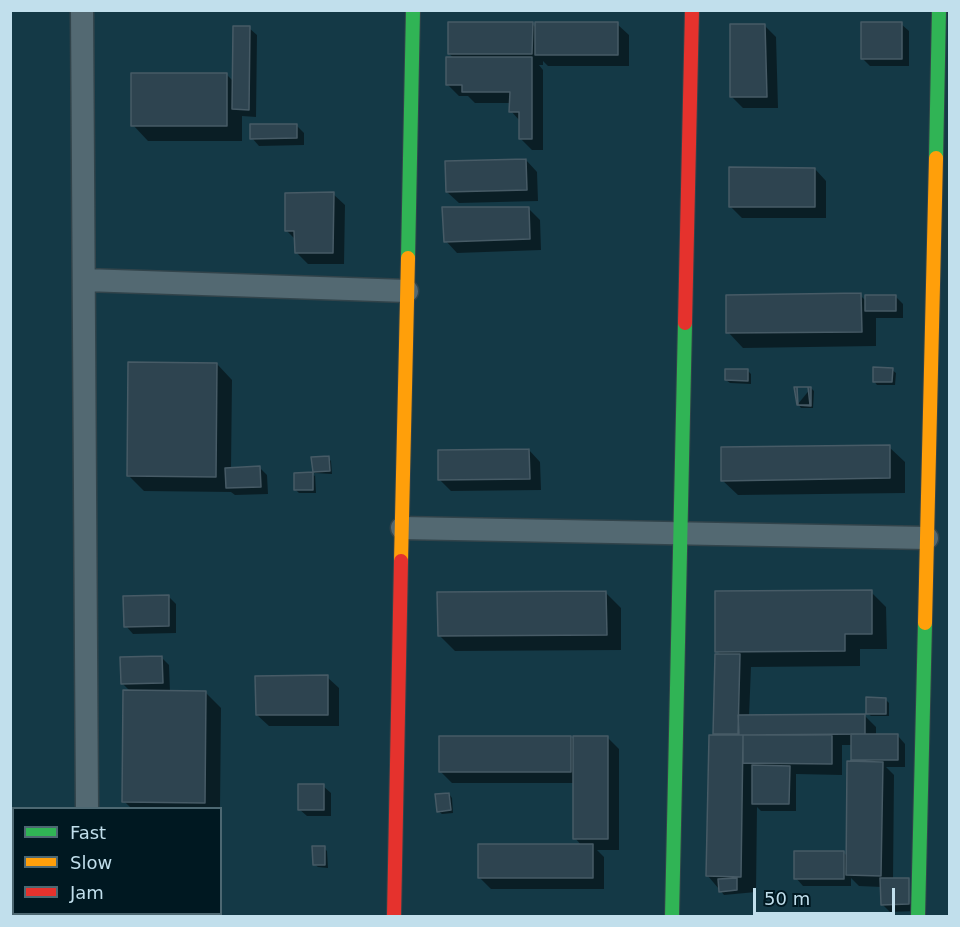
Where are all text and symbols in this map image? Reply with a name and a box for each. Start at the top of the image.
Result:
legend [12,807,222,915]
text: Fast [70,822,106,843]
text: Slow [70,852,112,873]
scale bar [756,876,898,914]
text: Jam [70,882,104,903]
text: 50 m [764,888,810,909]

